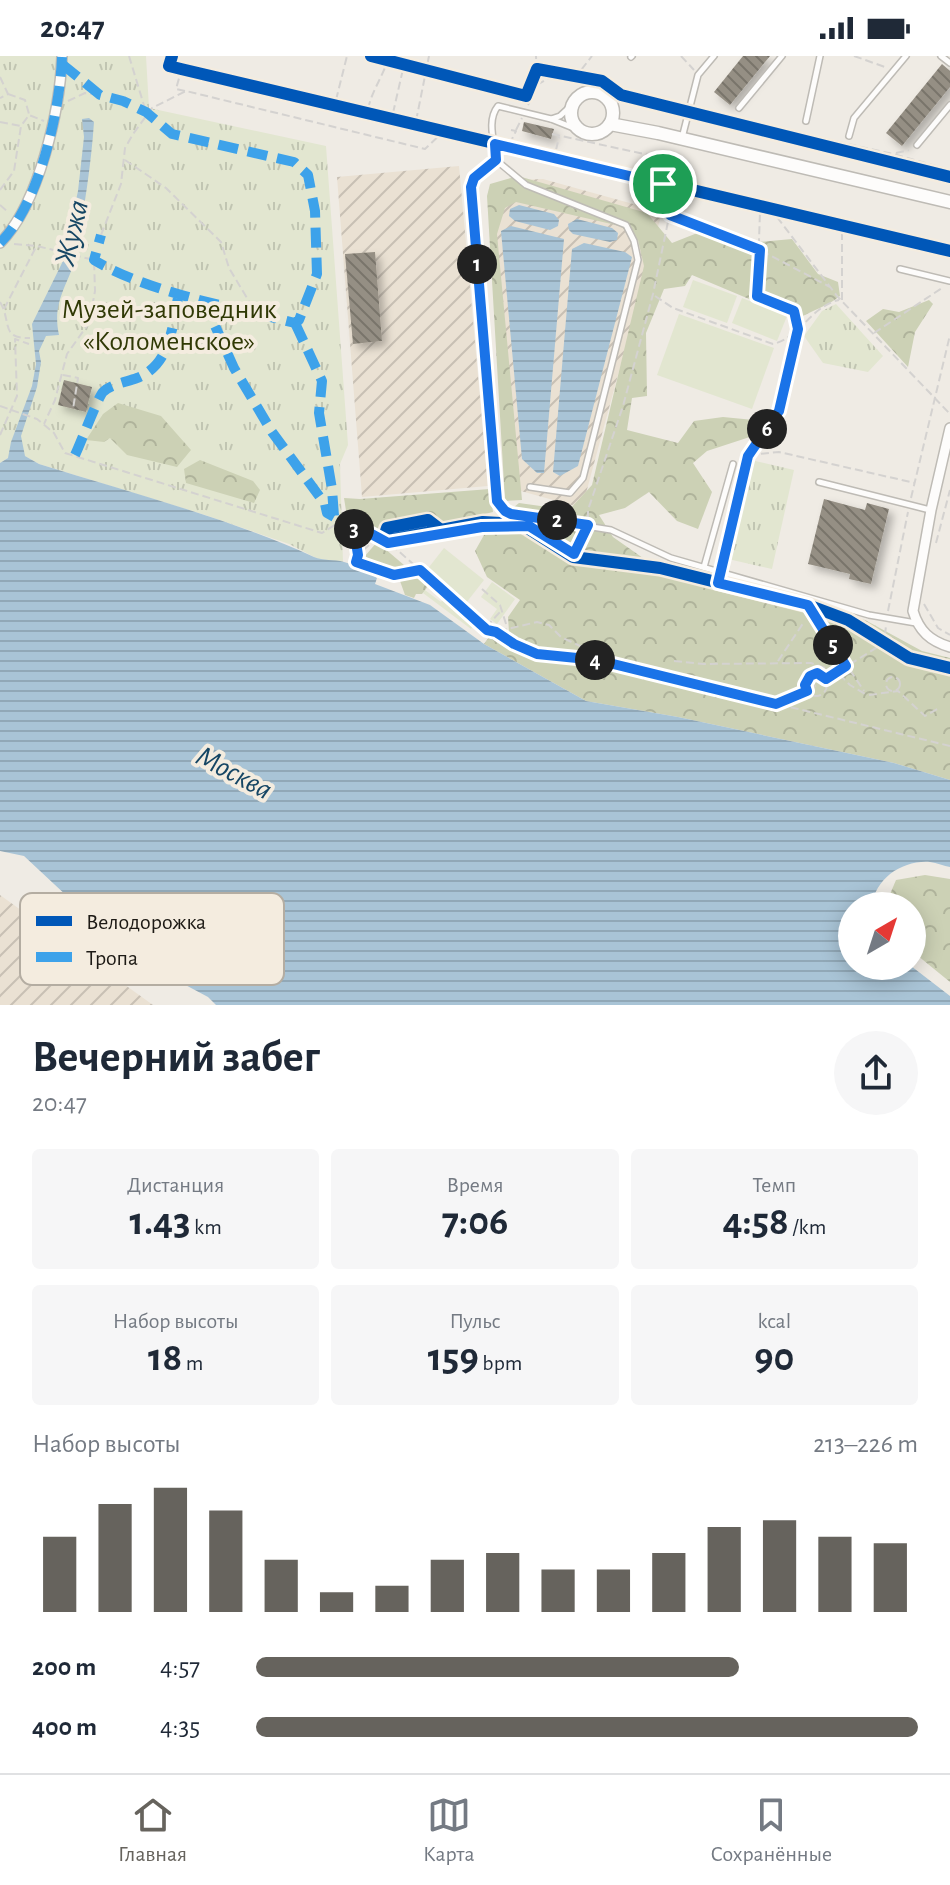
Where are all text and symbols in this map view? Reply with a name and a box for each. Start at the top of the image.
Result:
text: 20:47 [40,13,105,43]
pin [629,150,697,218]
icon: arrive [641,162,685,206]
water label: Жужа [50,197,94,269]
pin: 1 [457,244,497,284]
text: 1 [473,253,481,275]
park label: Музей-заповедник «Коломенское» [61,296,277,356]
pin: 6 [747,409,787,449]
text: 6 [762,418,772,440]
pin: 2 [537,500,577,540]
pin: 3 [334,509,374,549]
text: 2 [552,509,562,531]
text: 3 [349,518,359,540]
pin: 5 [813,625,853,665]
text: 5 [828,634,838,656]
pin: 4 [575,640,615,680]
text: 4 [589,649,601,671]
water label: Москва [191,741,277,805]
north arrow [838,892,926,980]
map controls [838,892,926,980]
legend [20,893,284,985]
text: Велодорожка [86,911,206,933]
text: Тропа [86,947,138,969]
button: share [834,1031,918,1115]
text: Вечерний забег [32,1036,320,1080]
text: 20:47 [32,1090,87,1116]
text: Дистанция [127,1174,224,1196]
text: Время [446,1174,504,1196]
text: Темп [752,1174,796,1196]
text: 1.43 [130,1202,190,1242]
text: 7:06 [442,1202,508,1242]
text: 4:58 [722,1202,789,1242]
text: km [190,1216,222,1238]
text: /km [789,1216,826,1238]
text: Набор высоты [113,1310,239,1332]
text: Пульс [449,1310,501,1332]
text: kcal [758,1310,791,1332]
text: 18 [148,1338,182,1378]
text: 159 [428,1338,479,1378]
text: 90 [754,1338,794,1378]
text: m [182,1352,203,1374]
text: bpm [479,1352,522,1374]
text: Набор высоты [32,1431,181,1457]
text: 213–226 m [813,1431,918,1457]
text: 200 m [32,1654,96,1680]
text: 4:57 [160,1654,200,1680]
text: 400 m [32,1714,97,1740]
text: 4:35 [160,1714,200,1740]
tab: Главная [118,1793,187,1867]
tab: Карта [423,1793,475,1867]
tab: Сохранённые [710,1793,832,1867]

